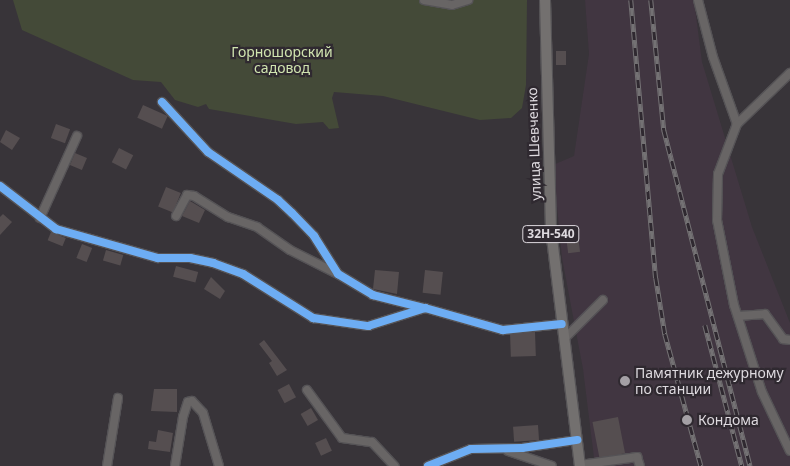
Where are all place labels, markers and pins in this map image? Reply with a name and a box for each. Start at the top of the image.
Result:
place label: Памятник дежурному по станции [635,365,784,398]
marker: Памятник дежурному по станции [619,375,631,387]
place label: Кондома [698,412,759,428]
marker: Кондома [680,413,694,427]

